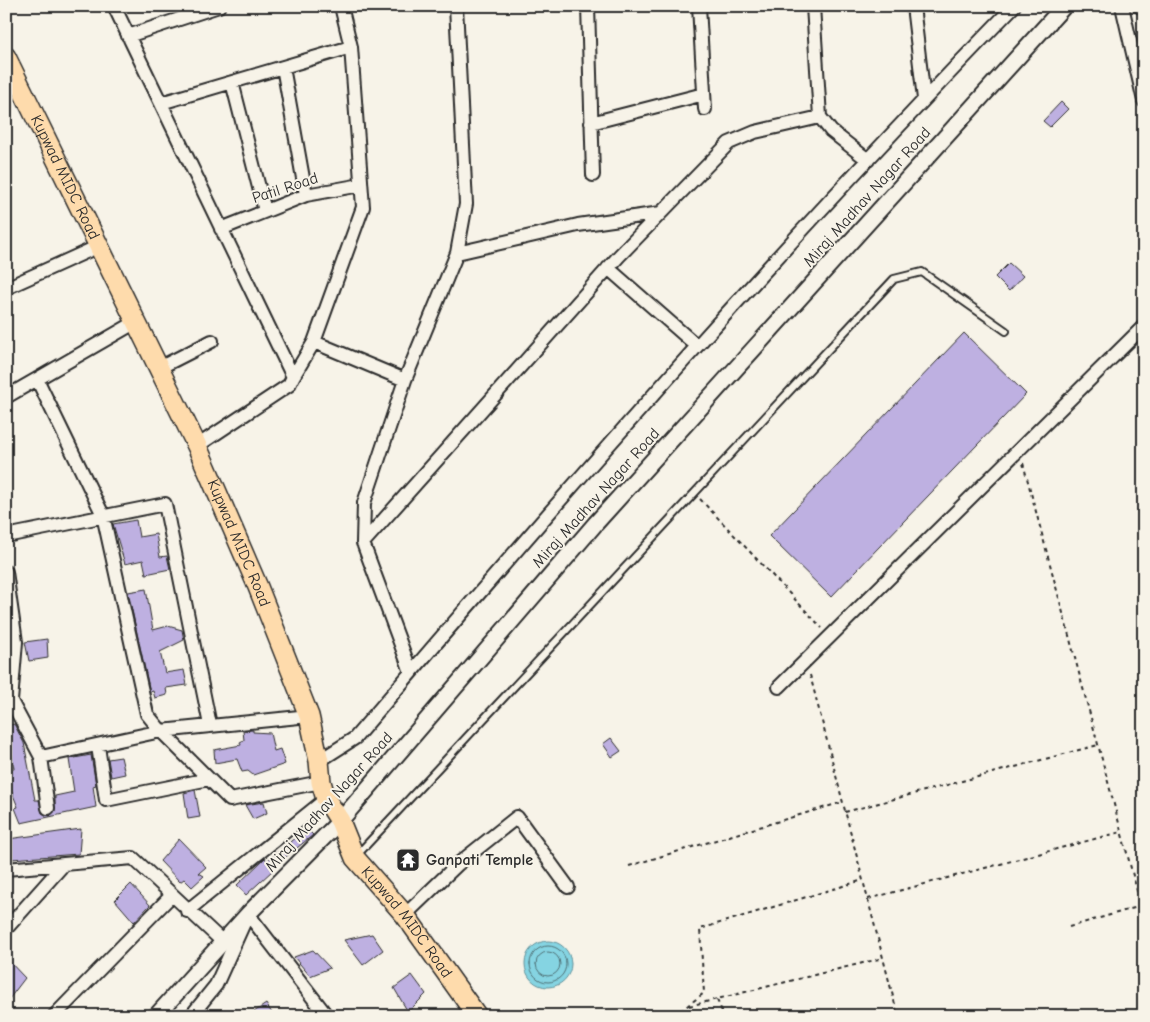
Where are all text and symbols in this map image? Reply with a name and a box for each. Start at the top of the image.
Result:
street label: Kupwad MIDC Road [27,112,103,242]
street label: Miraj Madhav Nagar Road [800,124,934,270]
street label: Patil Road [250,169,320,207]
street label: Miraj Madhav Nagar Road [529,425,663,571]
street label: Kupwad MIDC Road [204,477,274,609]
street label: Miraj Madhav Nagar Road [262,729,396,875]
temple icon: Ganpati Temple [395,847,421,873]
place label: Ganpati Temple [426,851,533,869]
street label: Kupwad MIDC Road [358,863,456,981]

